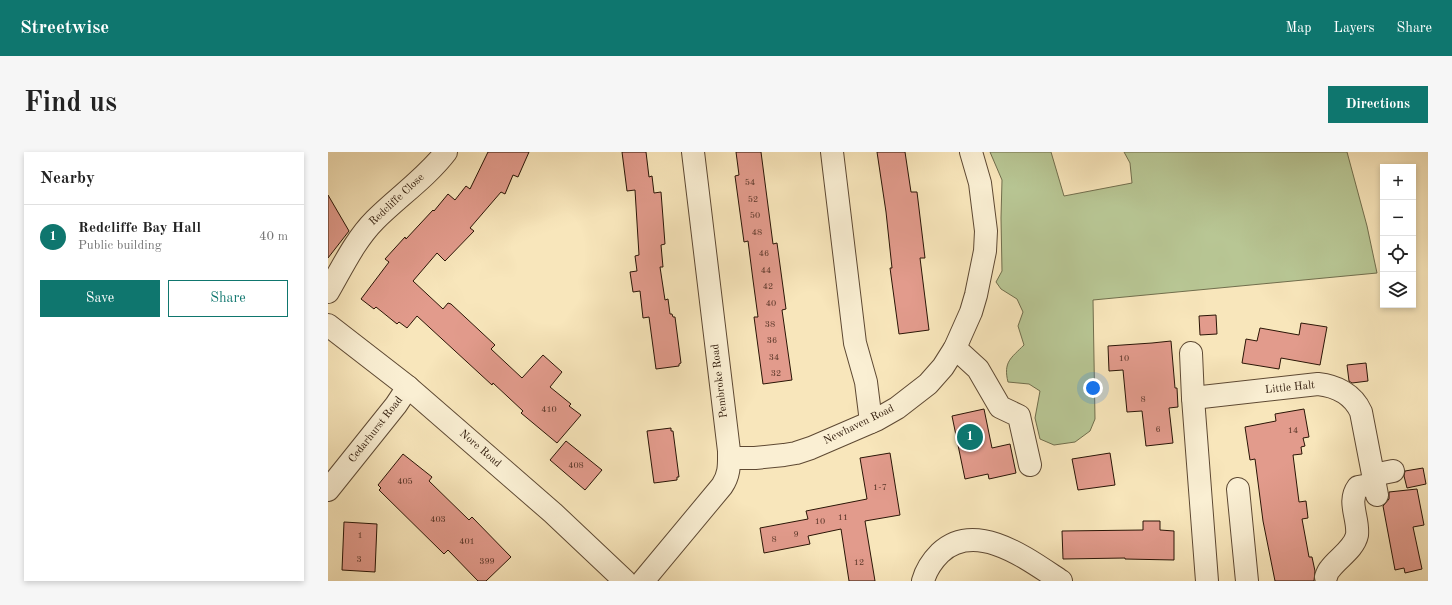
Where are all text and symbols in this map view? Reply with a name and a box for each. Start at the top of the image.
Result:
text: Streetwise [20,19,109,38]
text: Map [1286,21,1312,35]
text: Layers [1334,21,1375,35]
text: Share [1397,21,1432,35]
button: Directions [1328,86,1428,123]
text: Find us [24,90,117,118]
map controls [1380,164,1416,308]
button: + [1380,164,1416,200]
text: Nearby [40,170,95,187]
street label: Redcliffe Close [367,172,427,228]
house number: 54 [745,178,755,187]
house number: 52 [748,195,758,204]
button: − [1380,200,1416,236]
house number: 50 [750,211,760,220]
text: Redcliffe Bay Hall [78,221,201,236]
house number: 48 [752,228,762,237]
text: 1 [49,230,57,243]
text: 40 m [259,230,288,243]
button: locate [1380,236,1416,272]
text: Public building [78,239,162,252]
house number: 46 [759,249,769,258]
house number: 44 [761,266,771,275]
button: layers [1380,272,1416,308]
button: Save [40,280,160,317]
button: Share [168,280,288,317]
house number: 42 [763,282,773,291]
house number: 40 [766,299,776,308]
house number: 38 [765,320,775,329]
house number: 36 [767,336,777,345]
street label: Pembroke Road [710,343,730,419]
house number: 34 [769,353,779,362]
house number: 10 [1119,354,1129,363]
house number: 32 [771,369,781,378]
your location [1083,378,1103,398]
street label: Little Halt [1265,380,1316,396]
street label: Cedarhurst Road [347,395,405,465]
house number: 8 [1140,395,1146,404]
street label: Newhaven Road [822,403,896,447]
house number: 410 [541,405,557,414]
pin: 1 [957,422,983,452]
house number: 6 [1155,425,1161,434]
house number: 14 [1288,426,1298,435]
street label: Nore Road [457,428,503,470]
house number: 408 [568,461,584,470]
house number: 405 [397,477,413,486]
house number: 1-7 [873,483,887,492]
house number: 11 [838,513,848,522]
house number: 403 [430,515,446,524]
house number: 10 [815,517,825,526]
house number: 9 [793,530,799,539]
house number: 1 [357,531,363,540]
house number: 8 [771,535,777,544]
house number: 401 [459,537,475,546]
house number: 3 [356,555,362,564]
house number: 399 [479,557,495,566]
house number: 12 [854,558,864,567]

